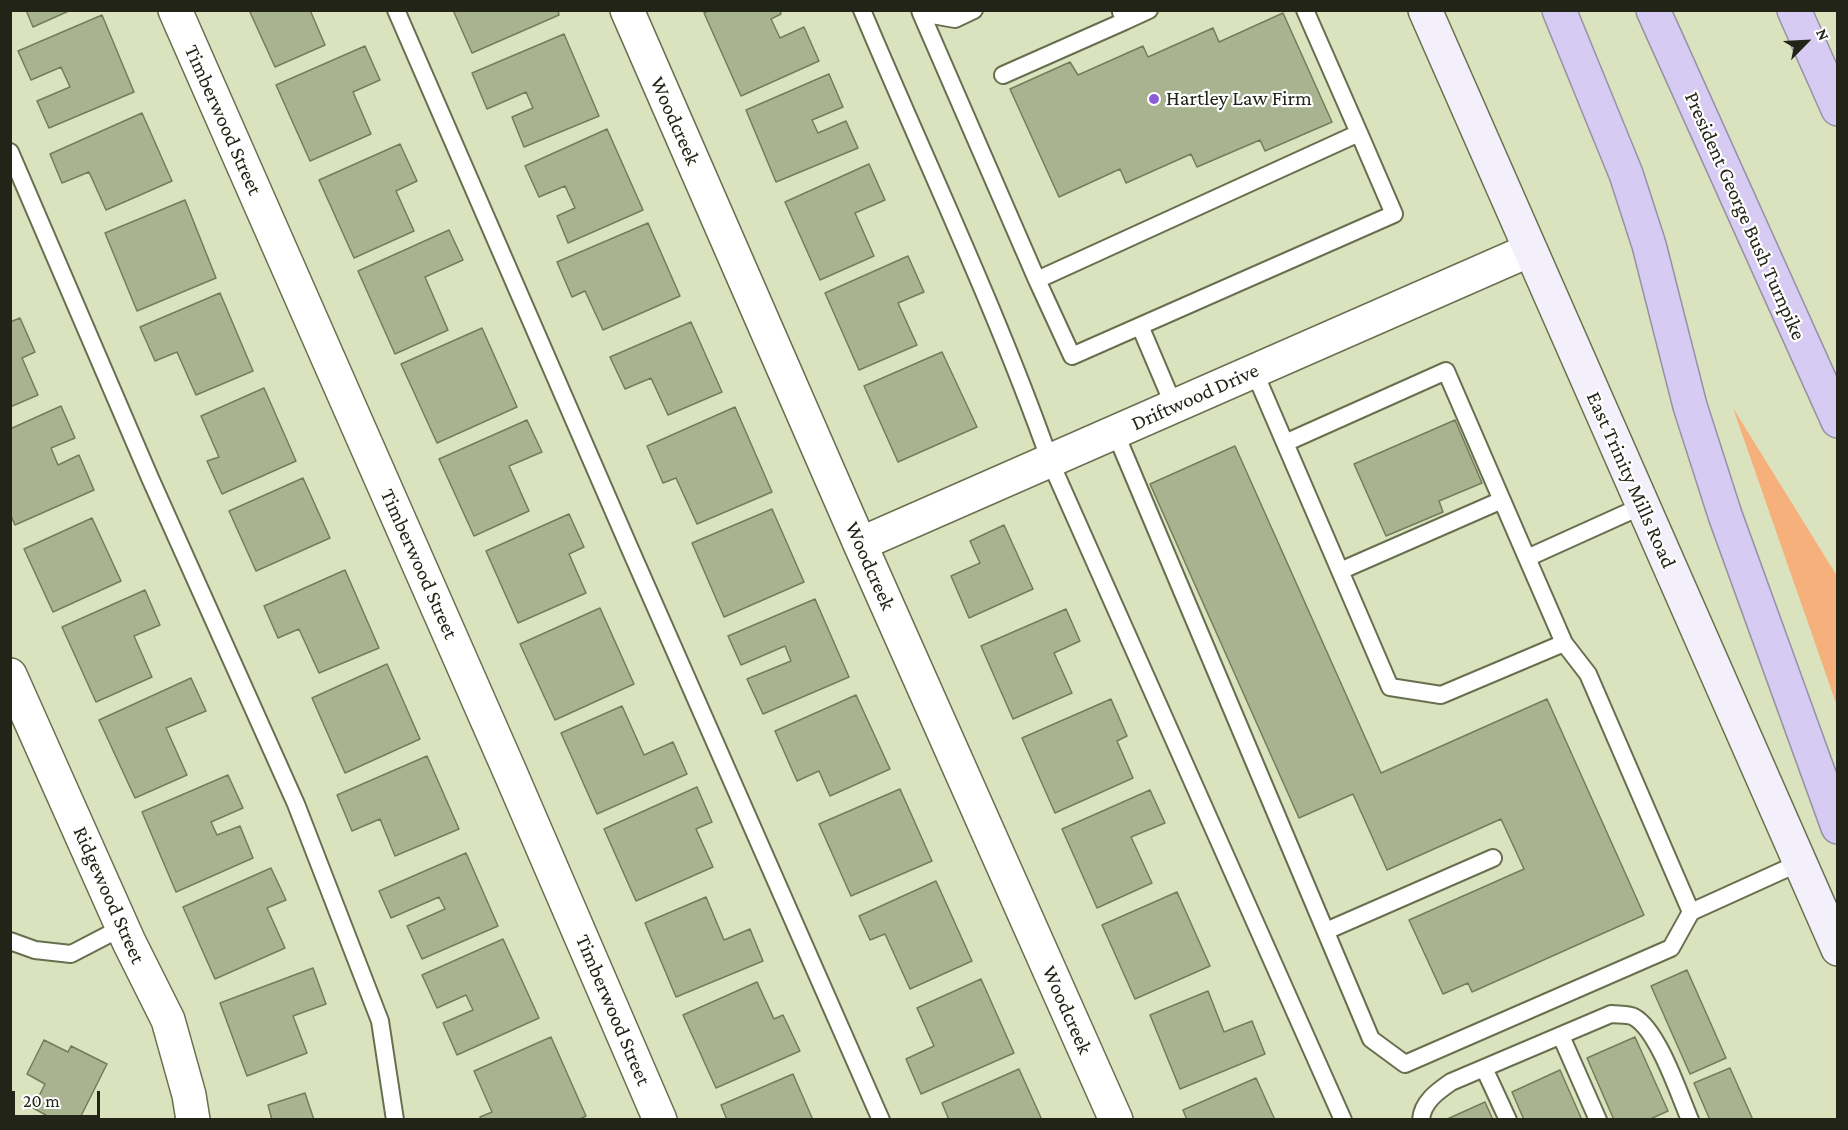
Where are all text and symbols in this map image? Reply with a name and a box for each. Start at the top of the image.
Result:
north arrow [1776,12,1836,72]
text: N [1813,26,1833,43]
street label: Timberwood Street [179,41,267,199]
street label: Woodcreek [644,73,706,169]
place label: Hartley Law Firm [1166,86,1312,112]
street label: President George Bush Turnpike [1679,88,1811,344]
marker: Hartley Law Firm [1147,92,1161,106]
street label: Driftwood Drive [1127,358,1263,436]
street label: East Trinity Mills Road [1581,388,1681,572]
street label: Timberwood Street [375,485,463,643]
street label: Woodcreek [839,518,901,614]
street label: Ridgewood Street [67,822,151,968]
street label: Timberwood Street [570,931,656,1089]
street label: Woodcreek [1036,962,1098,1058]
scale bar [15,1079,104,1117]
text: 20 m [23,1091,60,1111]

